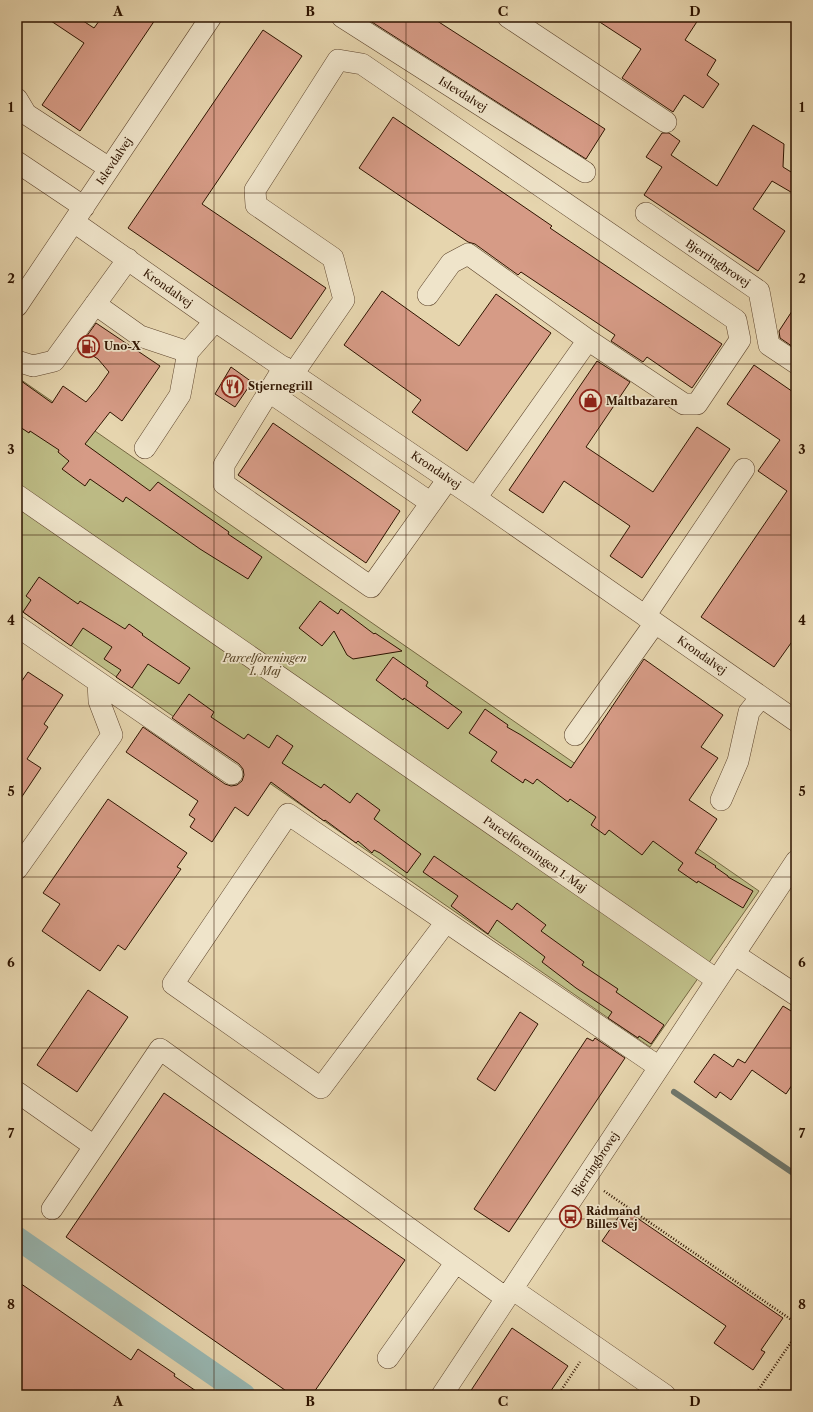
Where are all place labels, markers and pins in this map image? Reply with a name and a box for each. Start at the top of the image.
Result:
fuel station icon: Uno-X [76,333,102,359]
place label: Uno-X [104,339,142,353]
restaurant icon: Stjernegrill [220,373,246,399]
place label: Stjernegrill [248,379,313,393]
shop icon: Maltbazaren [577,388,603,414]
place label: Maltbazaren [606,394,678,408]
bus stop icon: Rådmand Billes Vej [558,1204,584,1230]
place label: Rådmand Billes Vej [586,1204,641,1231]

